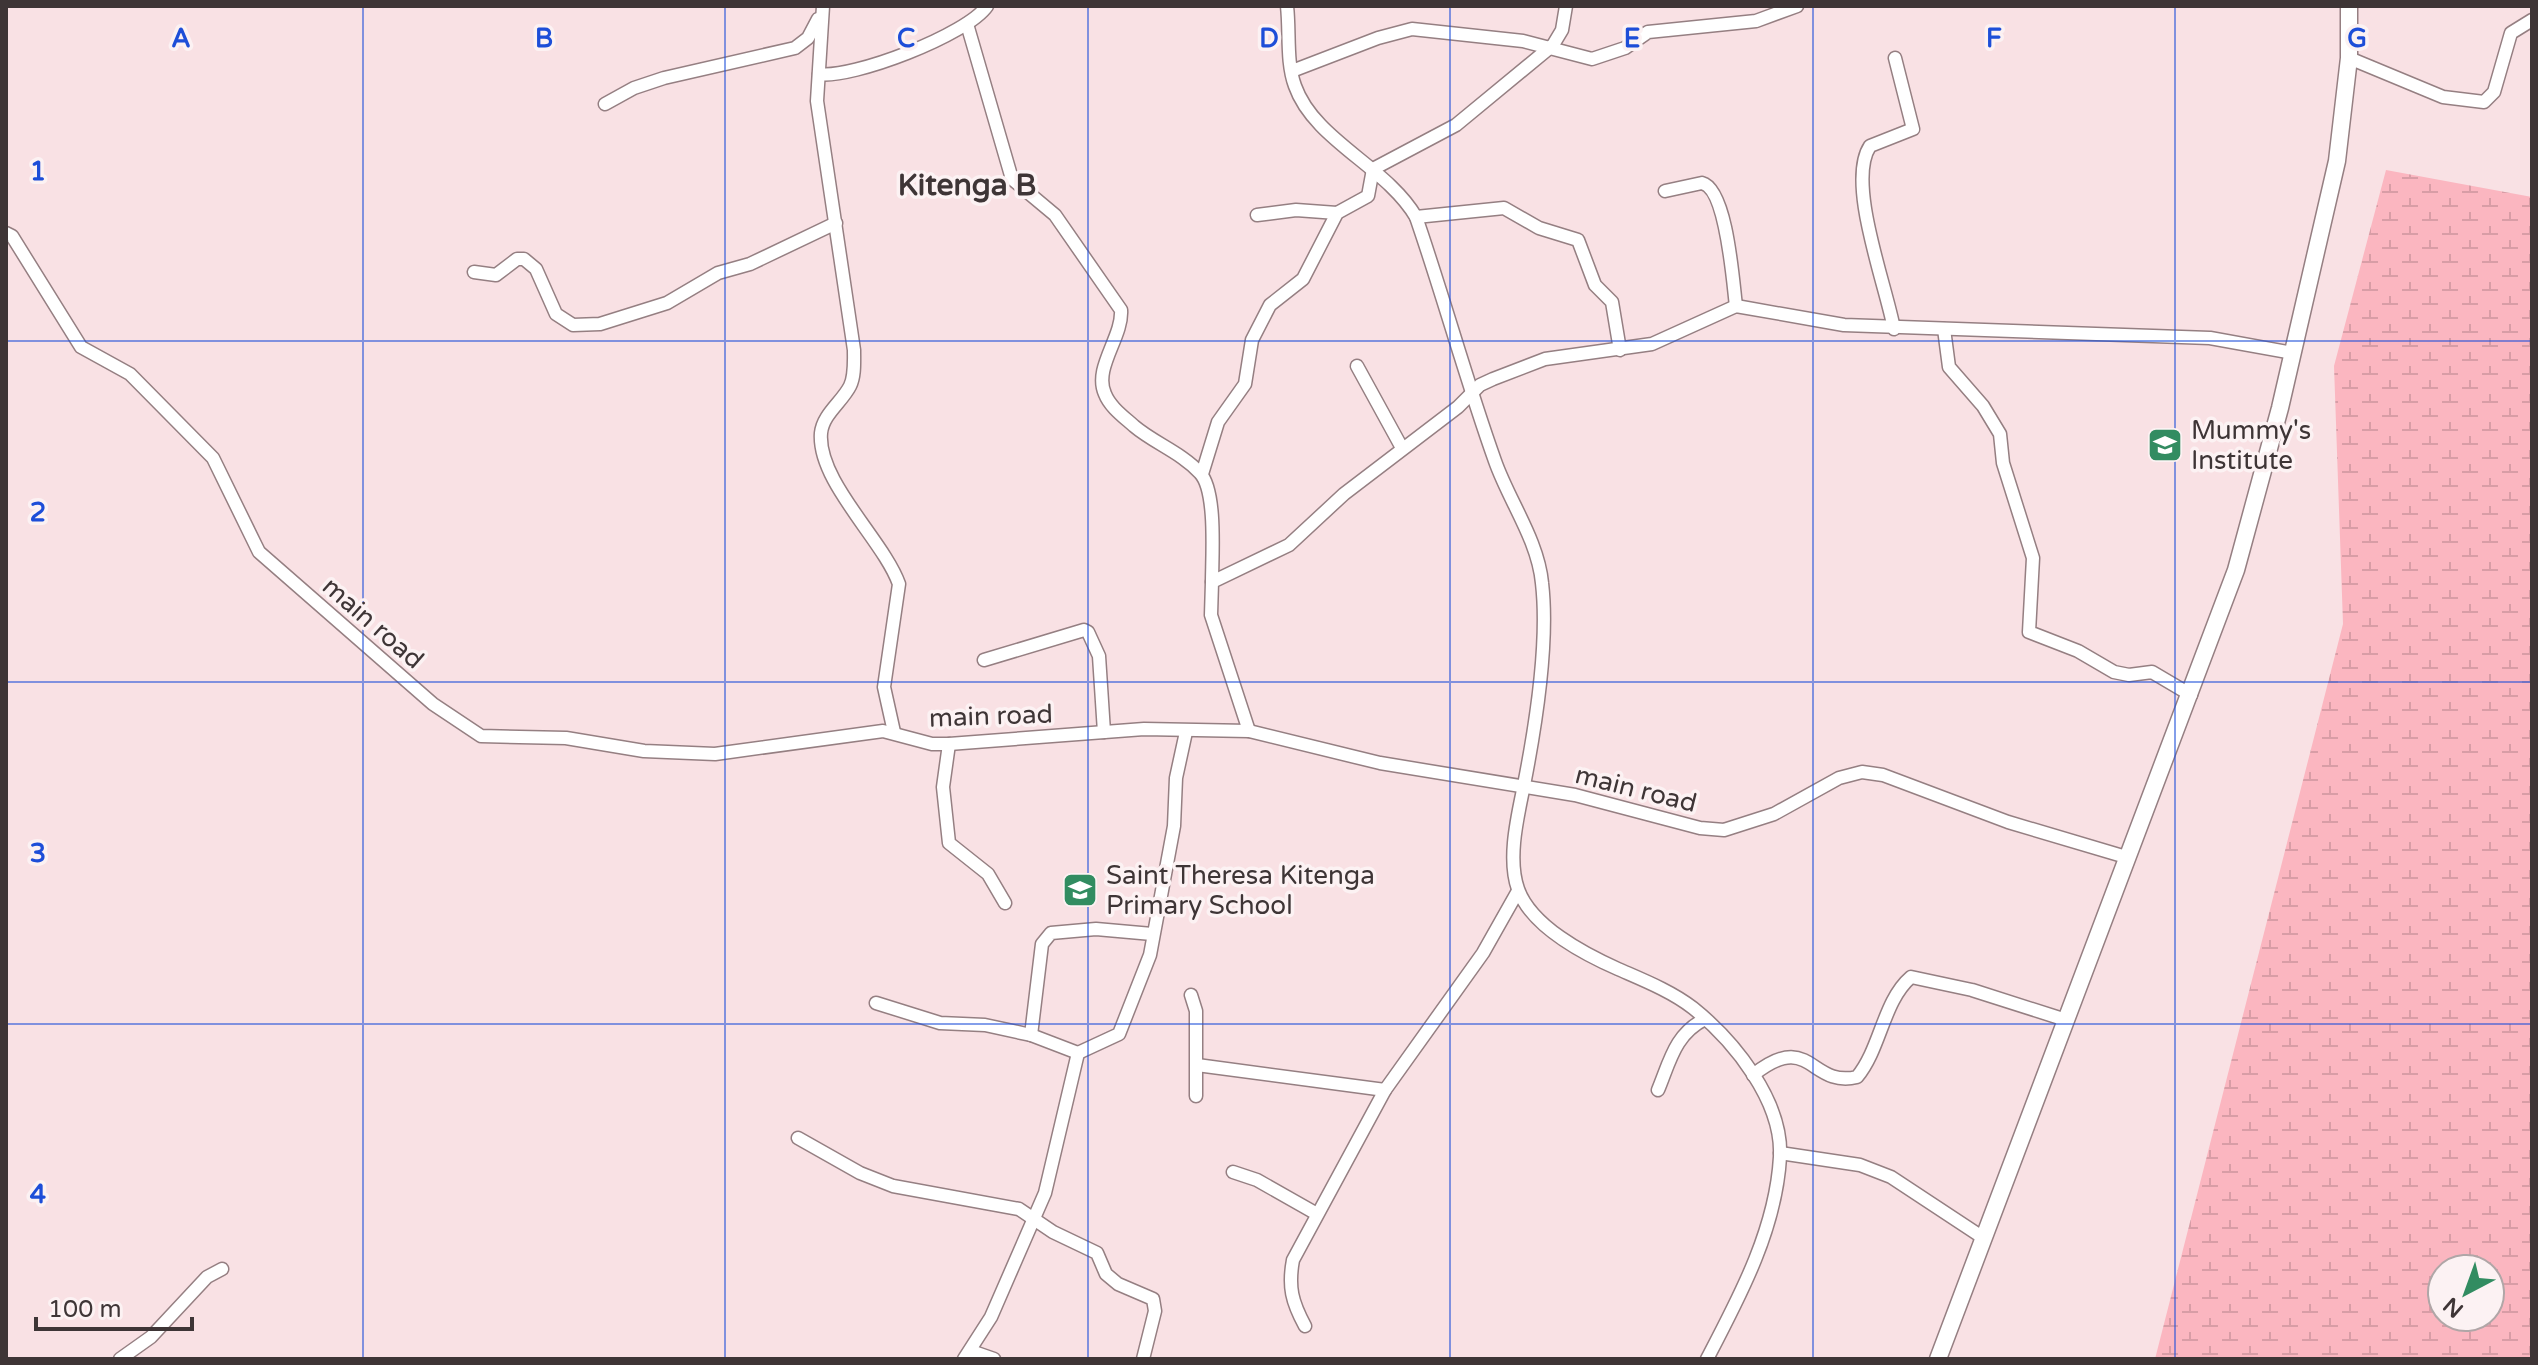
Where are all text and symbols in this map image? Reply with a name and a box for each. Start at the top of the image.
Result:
text: A [171,23,191,54]
text: B [535,23,553,54]
text: C [897,23,915,54]
text: D [1259,23,1279,54]
text: E [1624,23,1640,54]
text: F [1986,23,2002,54]
text: G [2347,23,2367,54]
text: 1 [30,156,46,187]
district label: Kitenga B [898,167,1036,204]
place label: Mummy's Institute [2191,415,2311,476]
school or university icon: Mummy's Institute [2146,426,2184,464]
text: 2 [30,497,46,528]
street label: main road [316,571,430,675]
street label: main road [929,698,1053,734]
street label: main road [1572,759,1700,819]
text: 3 [30,838,46,869]
place label: Saint Theresa Kitenga Primary School [1106,860,1375,921]
school or university icon: Saint Theresa Kitenga Primary School [1061,871,1099,909]
text: 4 [30,1179,46,1210]
north arrow [2426,1253,2506,1333]
scale bar [36,1281,192,1331]
text: N [2438,1292,2469,1323]
text: 100 m [48,1295,122,1324]

